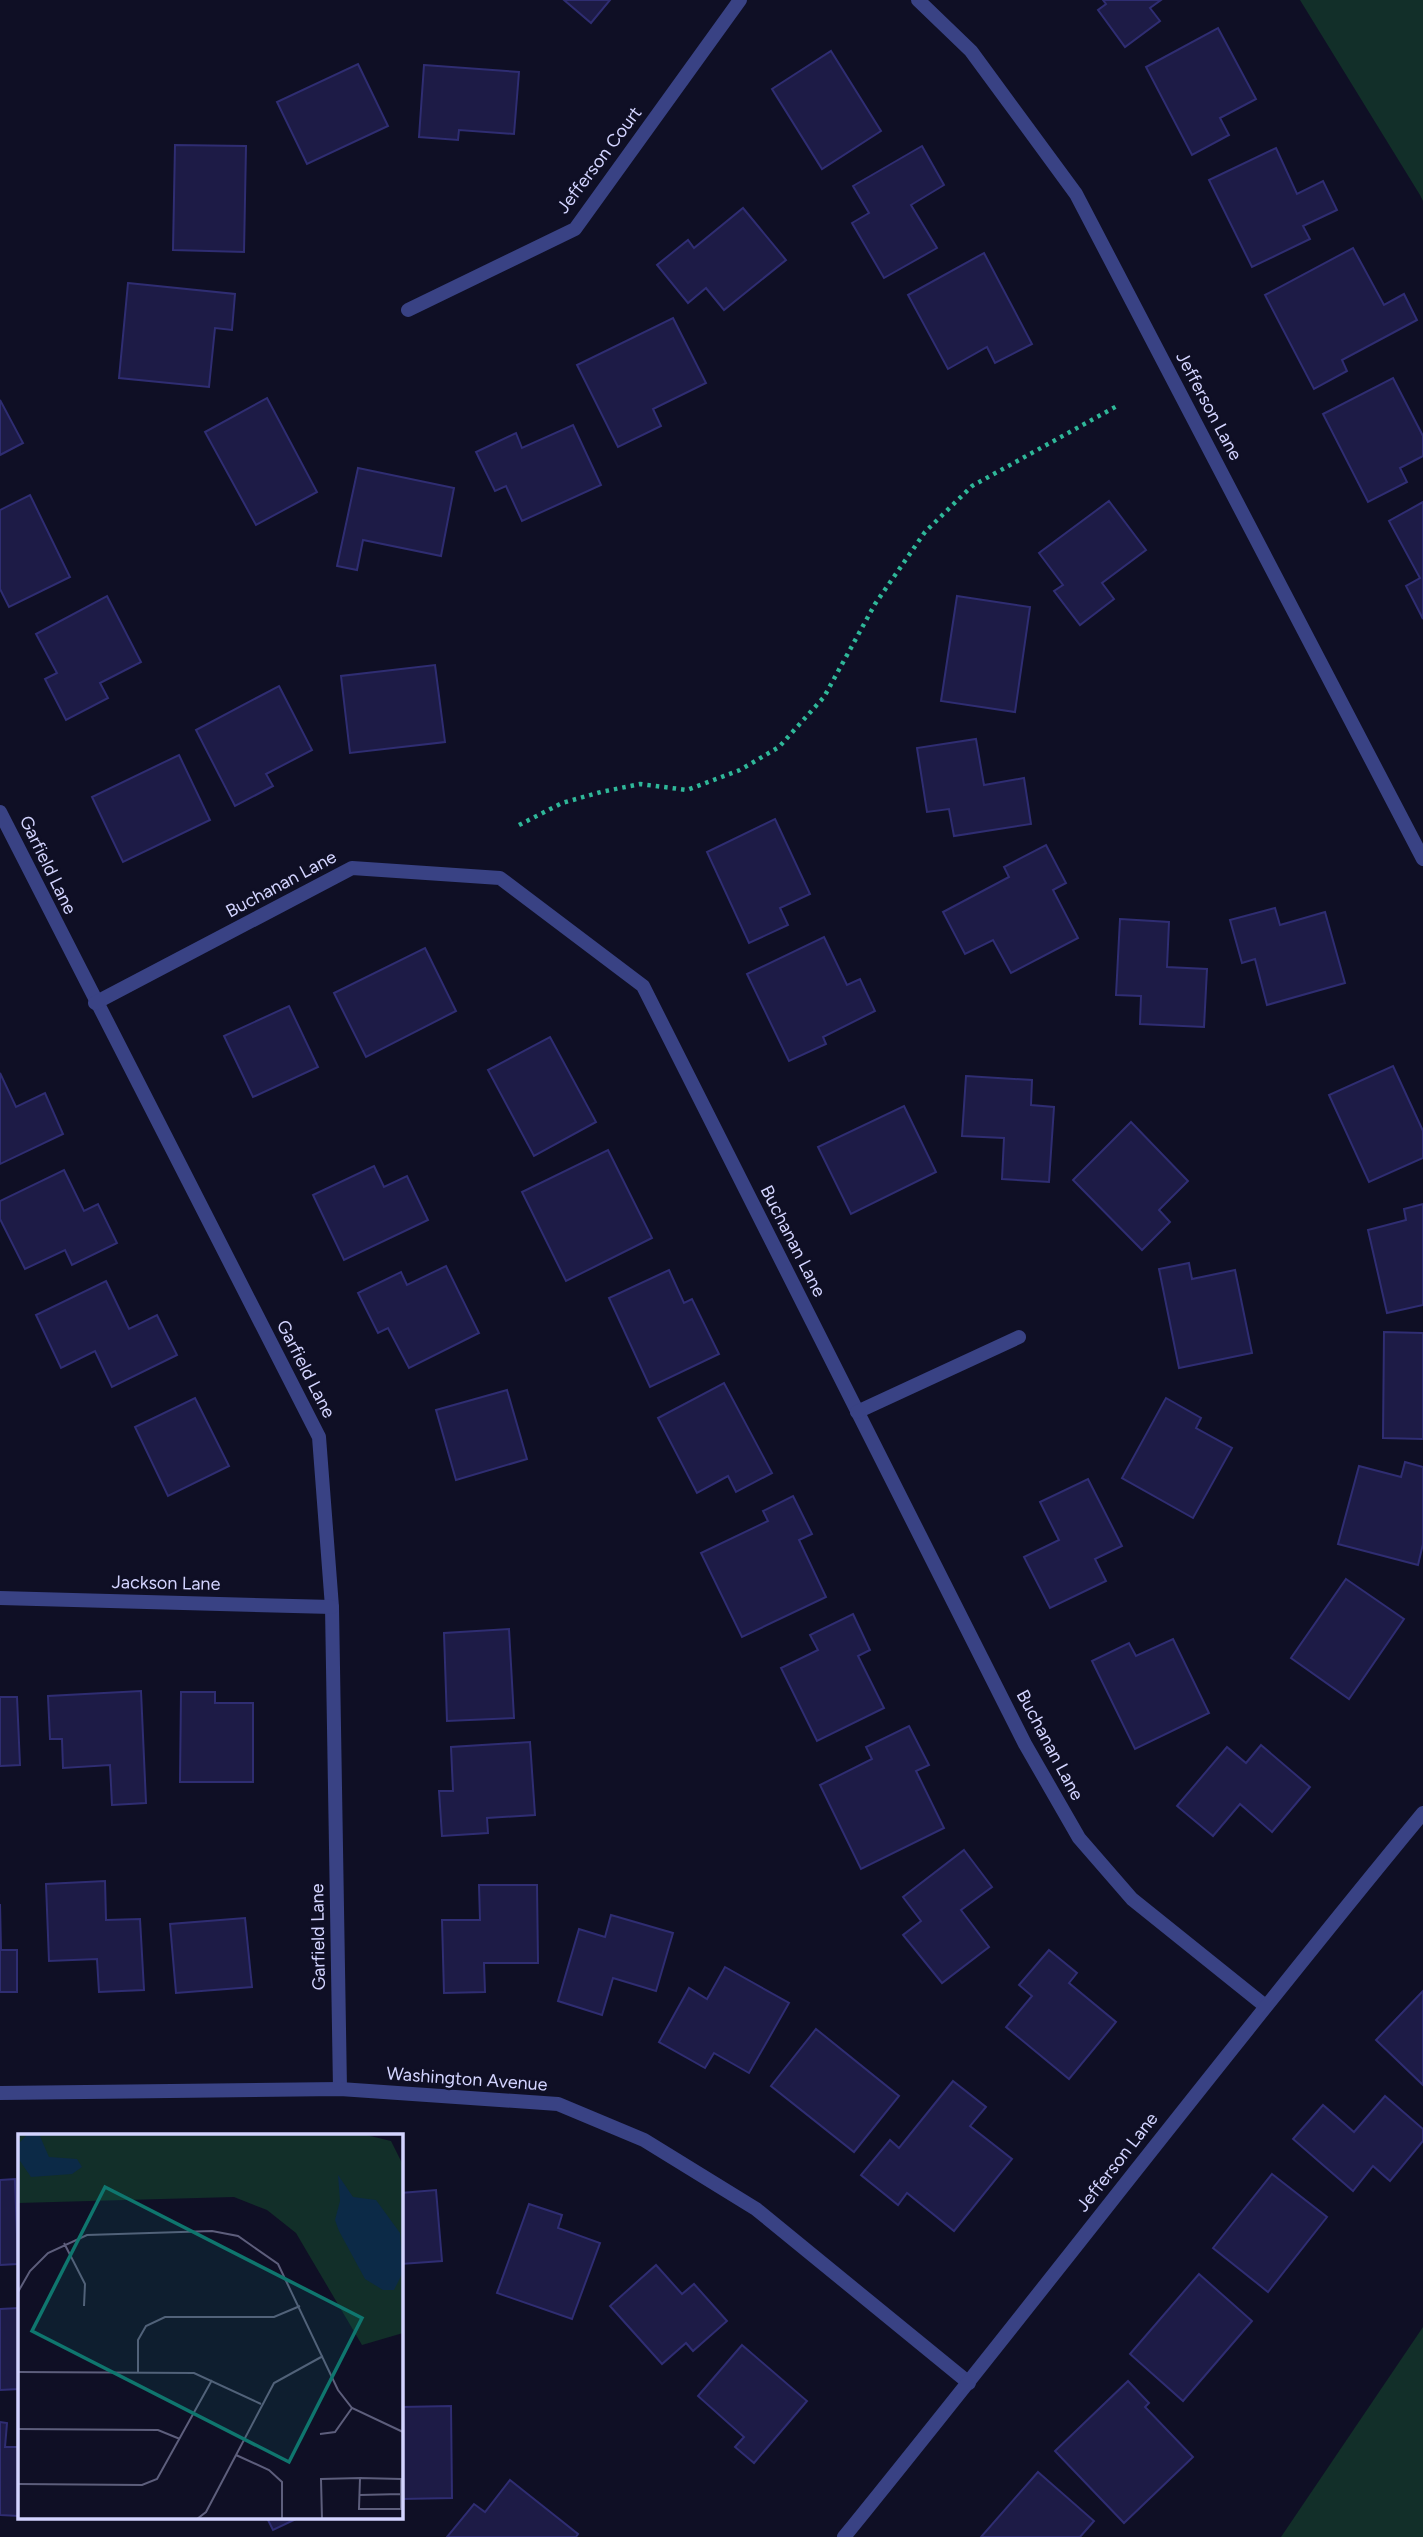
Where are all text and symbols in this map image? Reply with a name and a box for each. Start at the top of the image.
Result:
street label: Jefferson Court [552,102,646,218]
street label: Jefferson Lane [1171,348,1247,464]
street label: Garfield Lane [15,812,81,918]
street label: Buchanan Lane [222,846,340,922]
street label: Buchanan Lane [755,1182,831,1301]
street label: Garfield Lane [272,1316,340,1422]
street label: Jackson Lane [111,1571,221,1595]
street label: Buchanan Lane [1012,1686,1088,1804]
street label: Garfield Lane [306,1883,330,1991]
street label: Washington Avenue [386,2062,548,2096]
street label: Jefferson Lane [1071,2108,1163,2216]
inset map [18,2134,402,2520]

